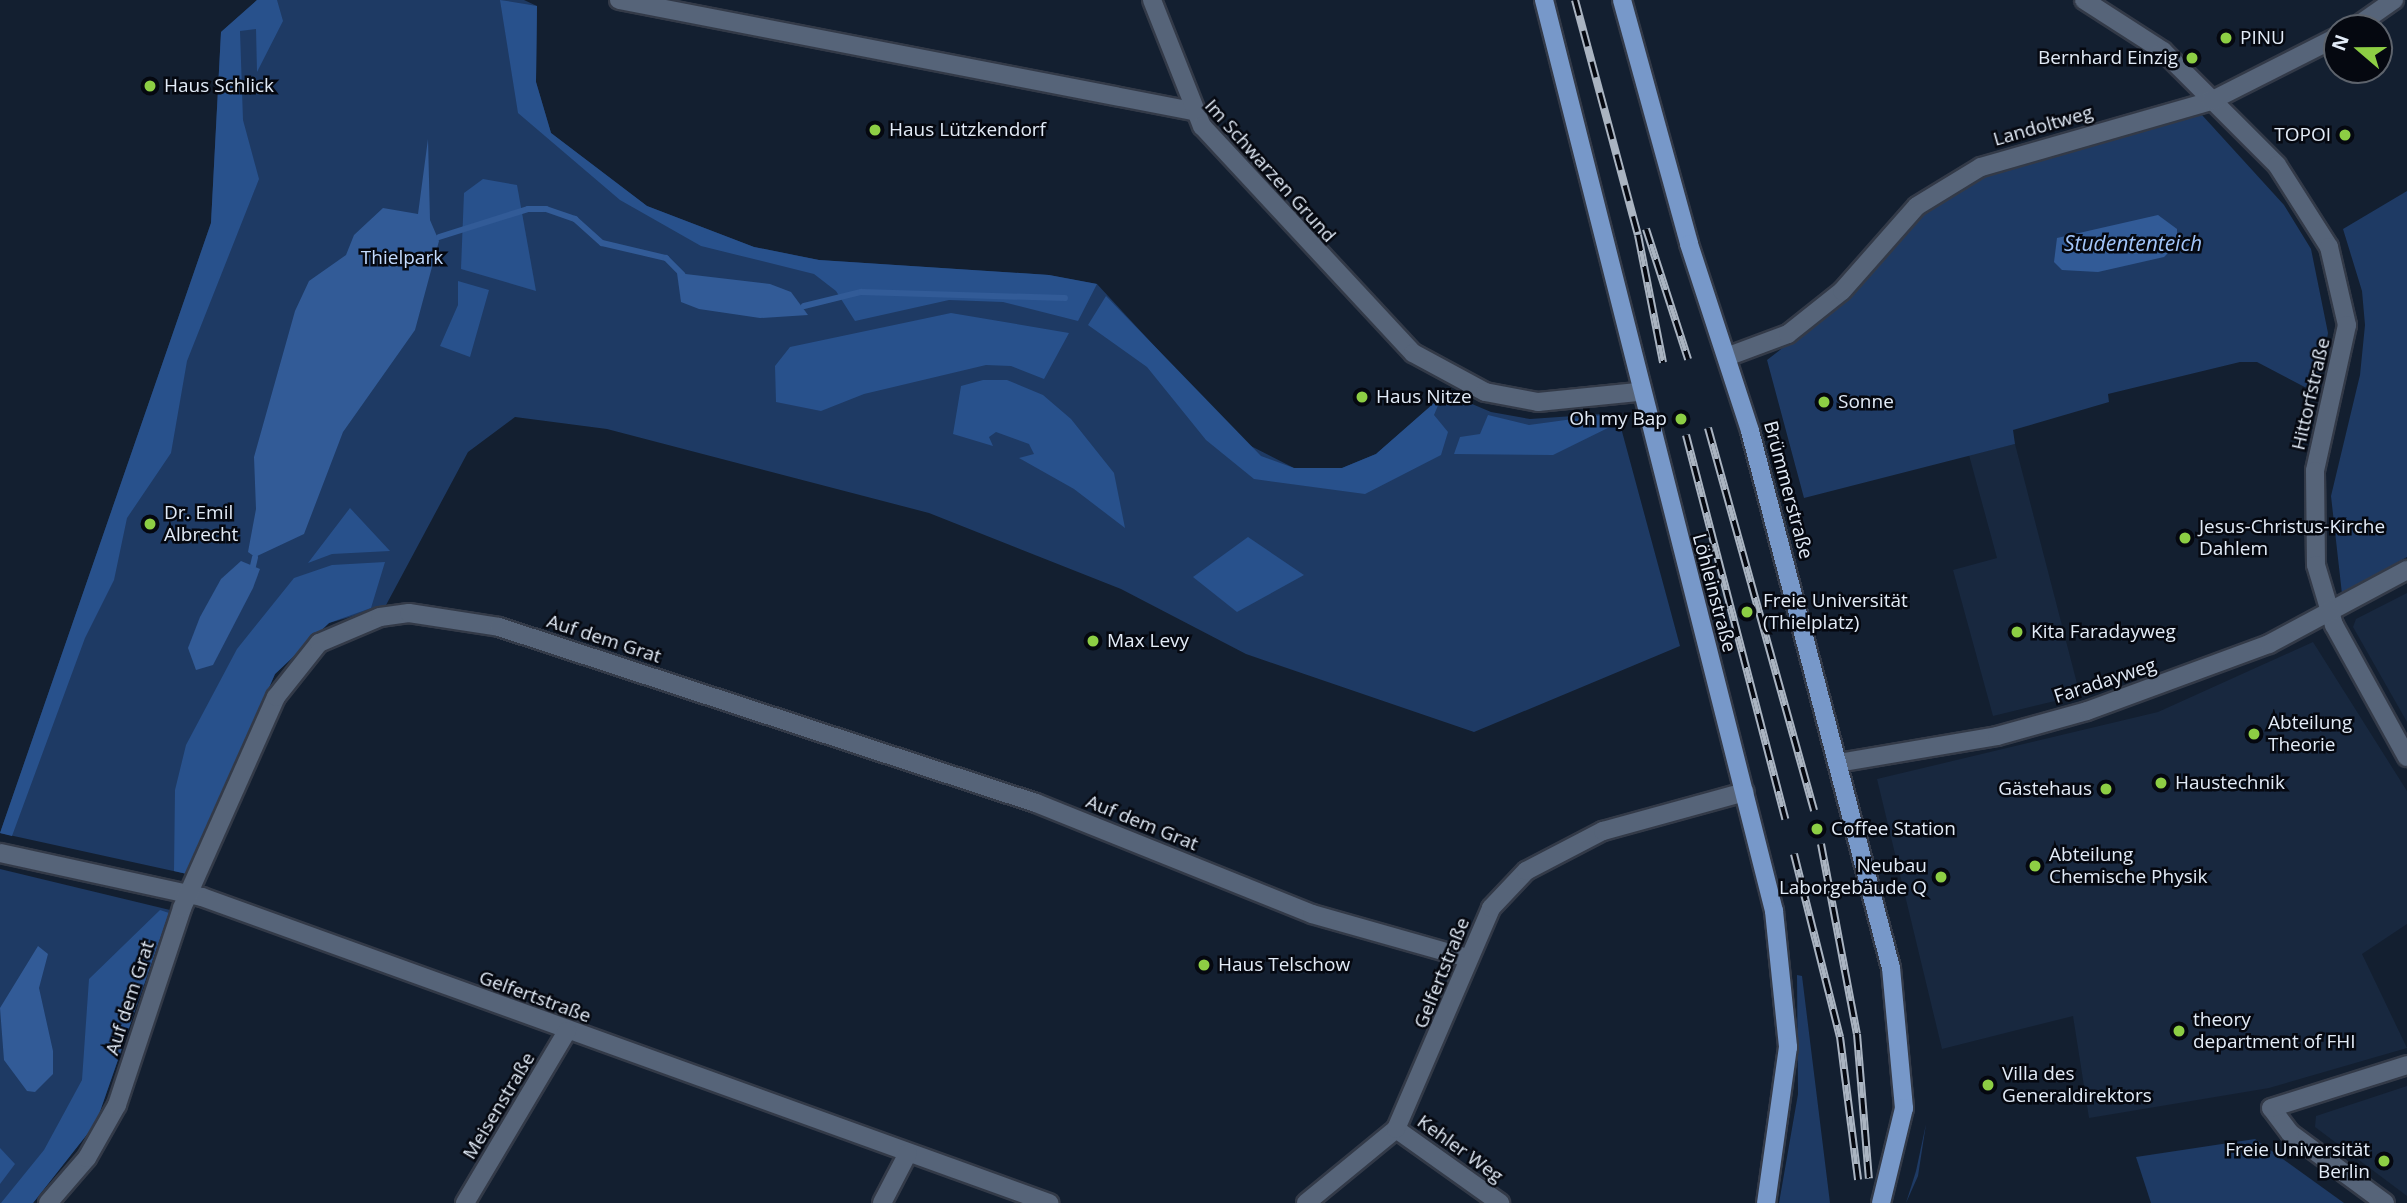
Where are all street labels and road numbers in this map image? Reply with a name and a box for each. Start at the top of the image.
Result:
street label: Im Schwarzen Grund [1200,95,1340,247]
street label: Landoltweg [1991,101,2095,151]
street label: Hittorfstraße [2287,336,2335,452]
street label: Brümmerstraße [1759,418,1817,562]
street label: Löhleinstraße [1687,531,1741,655]
street label: Auf dem Grat [544,610,664,668]
street label: Faradayweg [2051,654,2159,708]
street label: Auf dem Grat [1083,790,1201,856]
street label: Gelfertstraße [1409,914,1475,1032]
street label: Auf dem Grat [101,938,159,1058]
street label: Gelfertstraße [476,966,594,1028]
street label: Meisenstraße [458,1048,540,1164]
street label: Kehler Weg [1413,1110,1507,1188]

